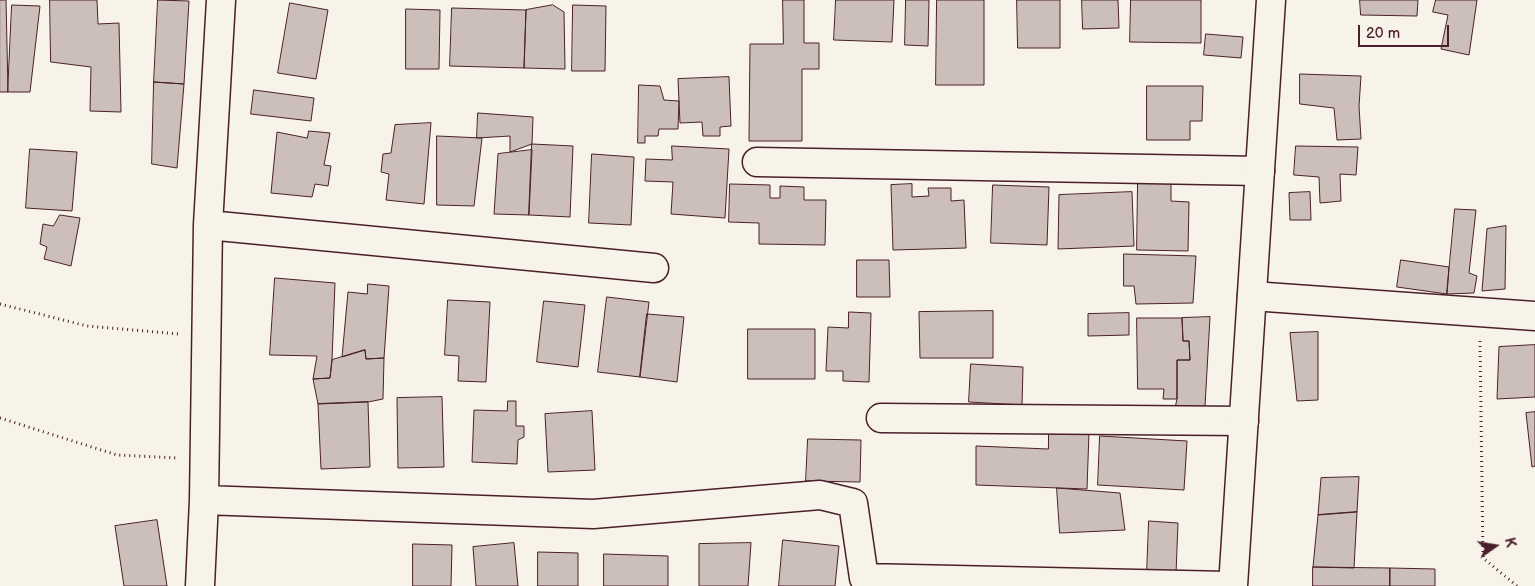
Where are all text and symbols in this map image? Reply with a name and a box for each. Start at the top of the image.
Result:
scale bar [1360,15,1451,47]
text: 20 m [1366,24,1400,43]
north arrow [1470,521,1520,571]
text: K [1501,536,1519,549]

